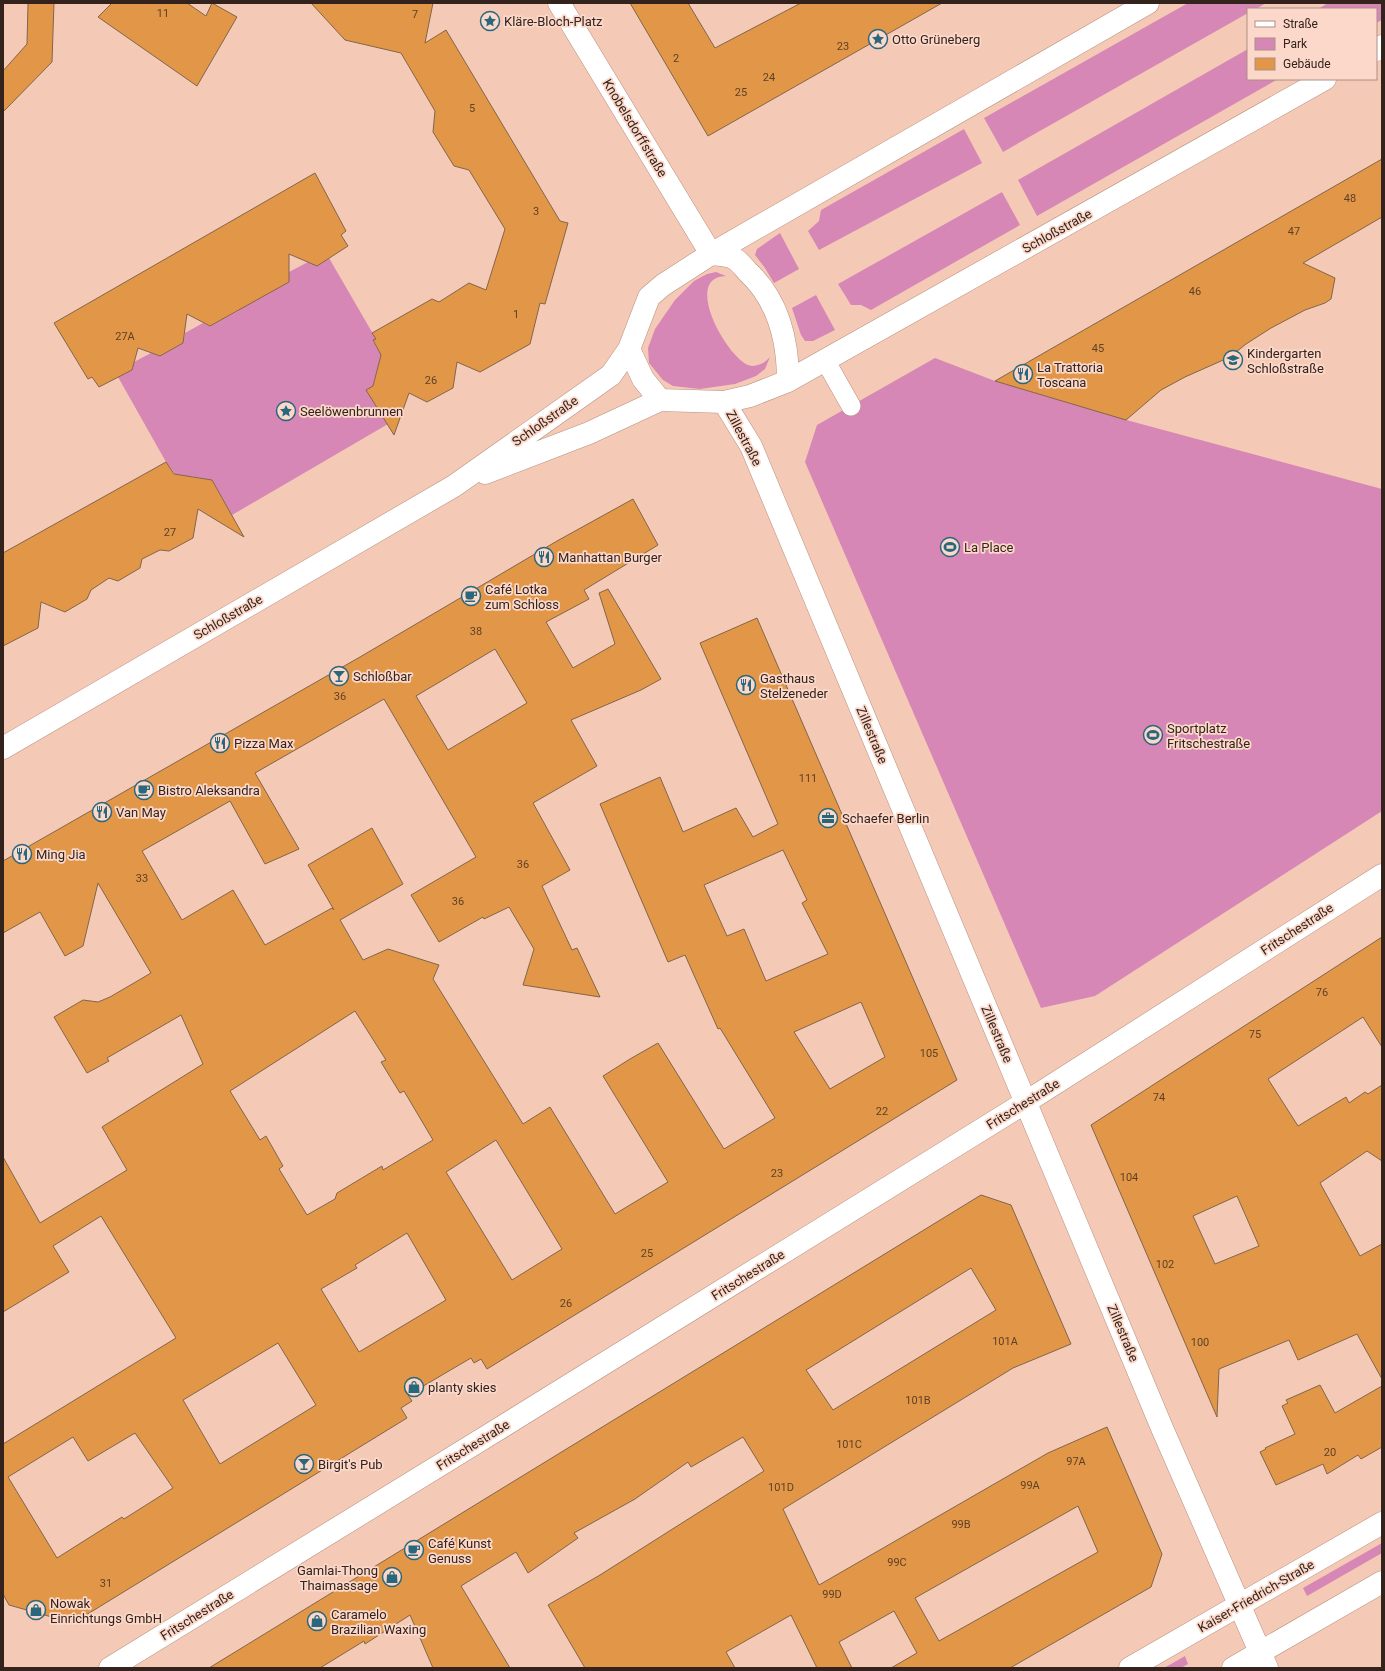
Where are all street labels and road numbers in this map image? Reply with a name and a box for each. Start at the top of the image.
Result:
street label: Knobelsdorffstraße [600,76,670,180]
street label: Schloßstraße [1020,206,1094,256]
street label: Schloßstraße [509,393,581,449]
street label: Zillestraße [723,408,765,469]
street label: Schloßstraße [191,591,265,643]
street label: Zillestraße [853,704,891,766]
street label: Fritschestraße [1258,900,1336,958]
street label: Zillestraße [978,1003,1016,1065]
street label: Fritschestraße [984,1076,1062,1132]
street label: Fritschestraße [709,1247,787,1303]
street label: Zillestraße [1104,1302,1142,1364]
street label: Fritschestraße [434,1417,512,1473]
street label: Kaiser-Friedrich-Straße [1195,1557,1317,1635]
street label: Fritschestraße [158,1587,236,1643]

